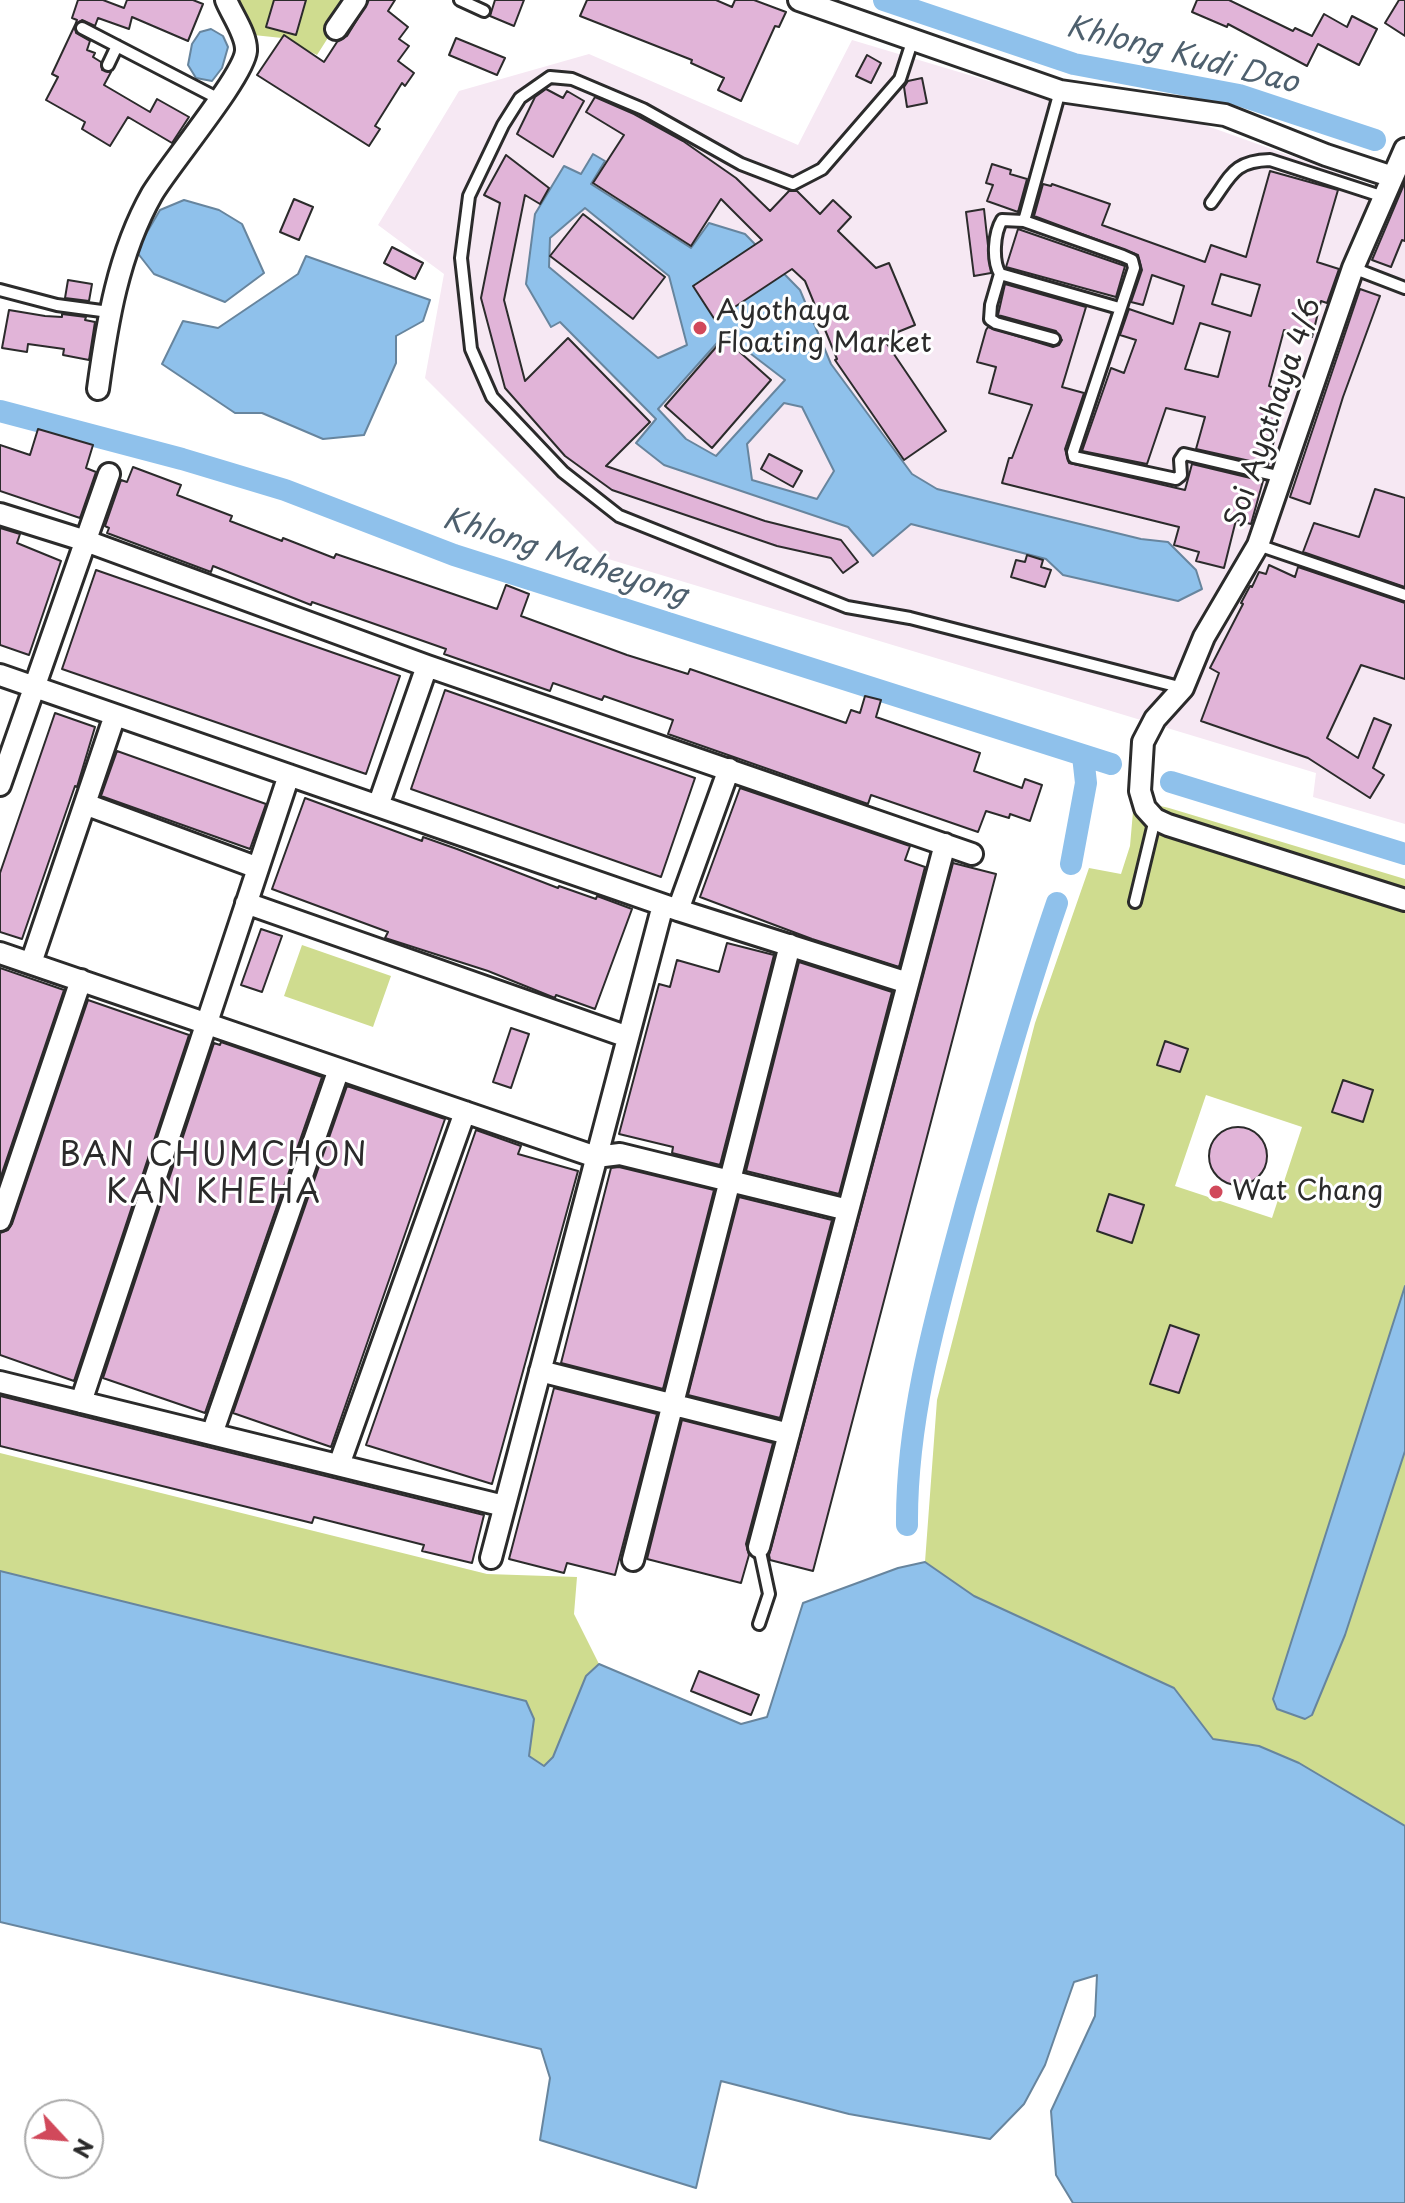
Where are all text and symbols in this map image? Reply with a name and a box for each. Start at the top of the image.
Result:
water label: Khlong Kudi Dao [1062,10,1302,102]
street label: Soi Ayothaya 4/6 [1219,294,1329,532]
place label: Ayothaya Floating Market [716,295,932,361]
marker: Ayothaya Floating Market [691,319,709,337]
water label: Khlong Maheyong [438,501,692,615]
district label: BAN CHUMCHON KAN KHEHA [60,1138,368,1213]
place label: Wat Chang [1232,1175,1383,1209]
marker: Wat Chang [1207,1183,1225,1201]
north arrow [24,2099,104,2179]
text: N [66,2134,103,2164]

